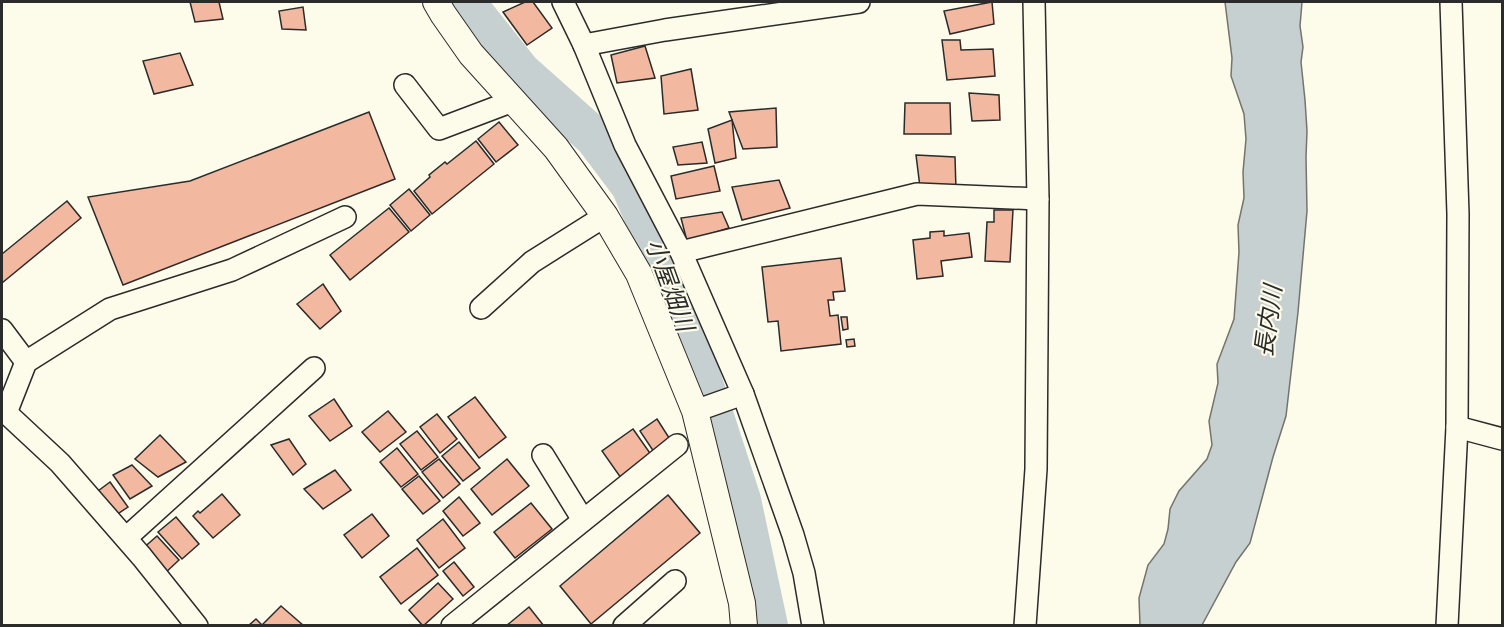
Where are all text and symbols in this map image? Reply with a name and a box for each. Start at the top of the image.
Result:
water label: 小屋畑川 [640,235,701,338]
water label: 長内川 [1249,280,1288,359]

